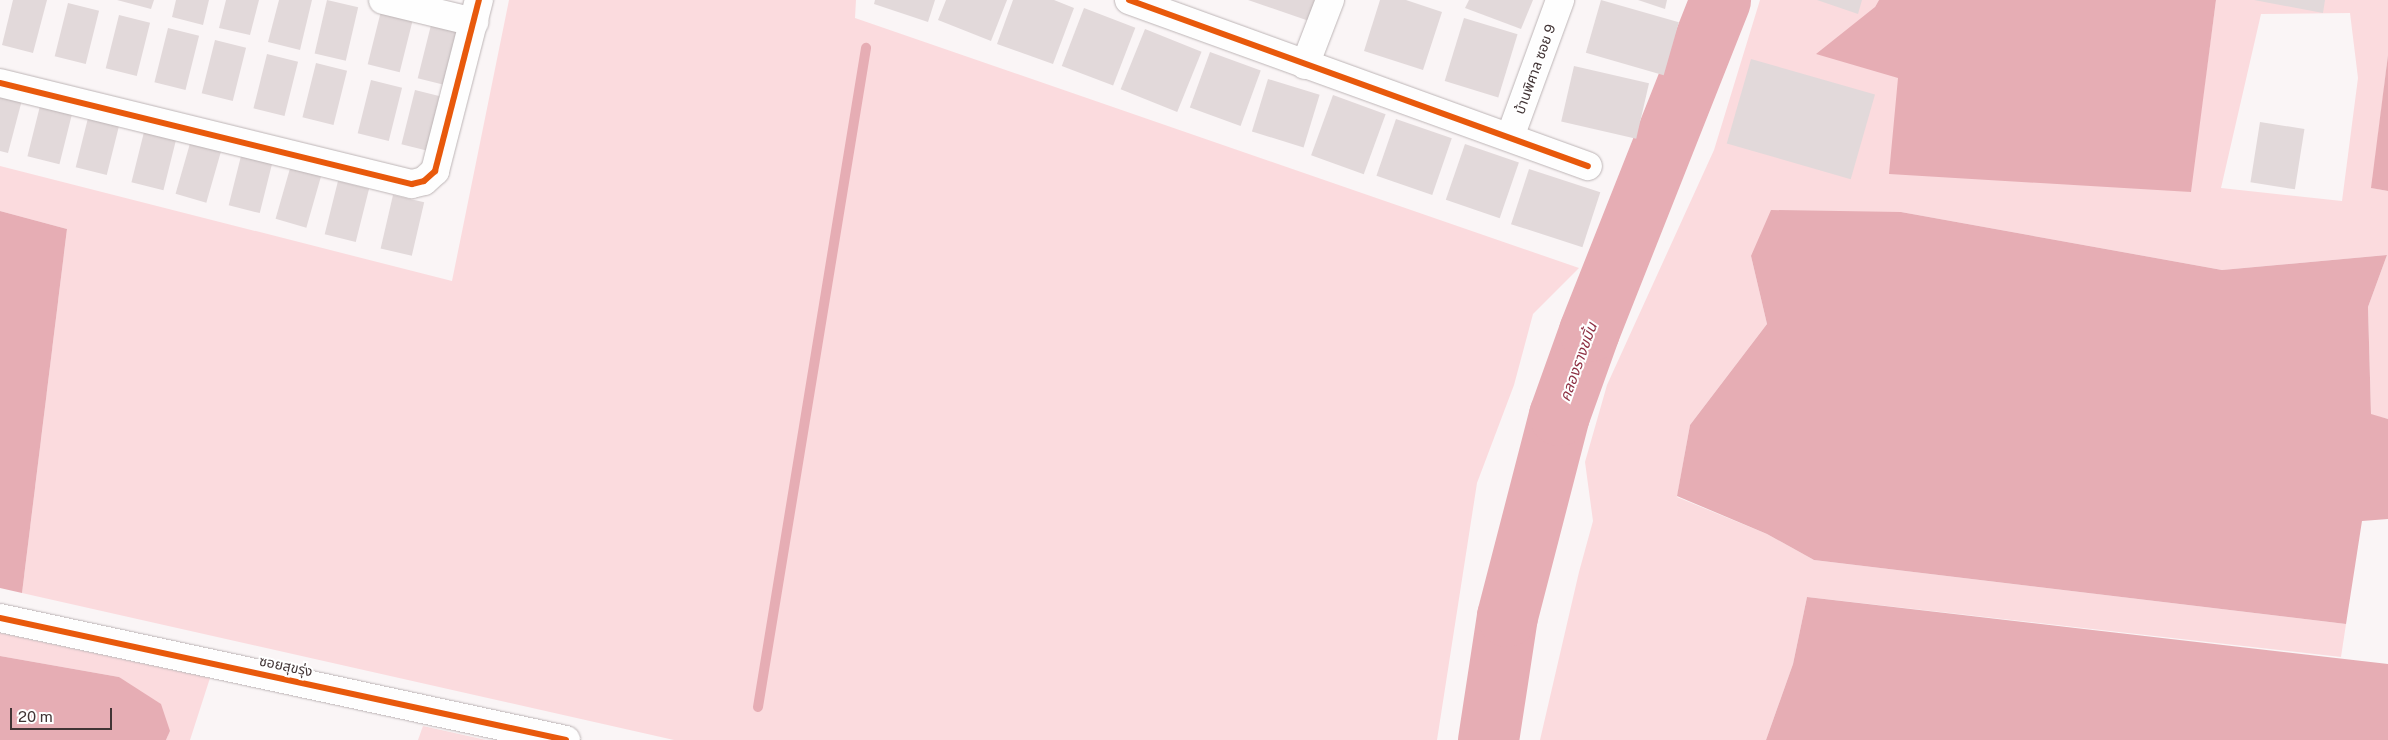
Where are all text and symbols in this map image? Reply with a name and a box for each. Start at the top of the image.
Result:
street label: บ้านพิศาล ซอย 9 [1511,22,1559,116]
water label: คลองรางขมิ้น [1555,320,1601,404]
street label: ซอยสุขรุ่ง [258,652,314,680]
scale bar [12,698,115,730]
text: 20 m [18,708,53,725]

